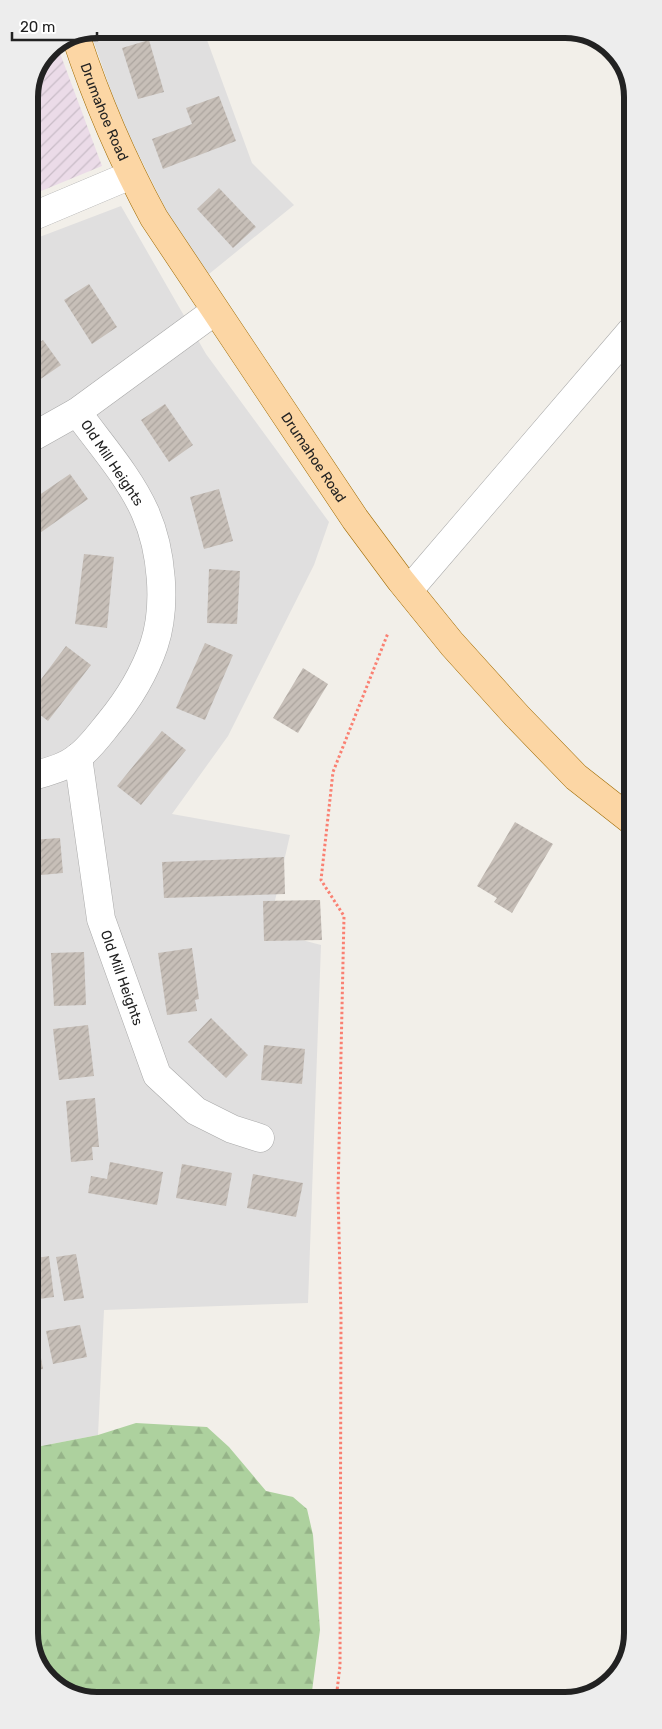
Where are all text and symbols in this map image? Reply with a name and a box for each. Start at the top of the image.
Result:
scale bar [12,10,98,42]
text: 20 m [20,18,55,36]
street label: Drumahoe Road [77,60,132,164]
street label: Drumahoe Road [278,409,350,505]
street label: Old Mill Heights [77,417,147,509]
street label: Old Mill Heights [97,928,147,1028]

